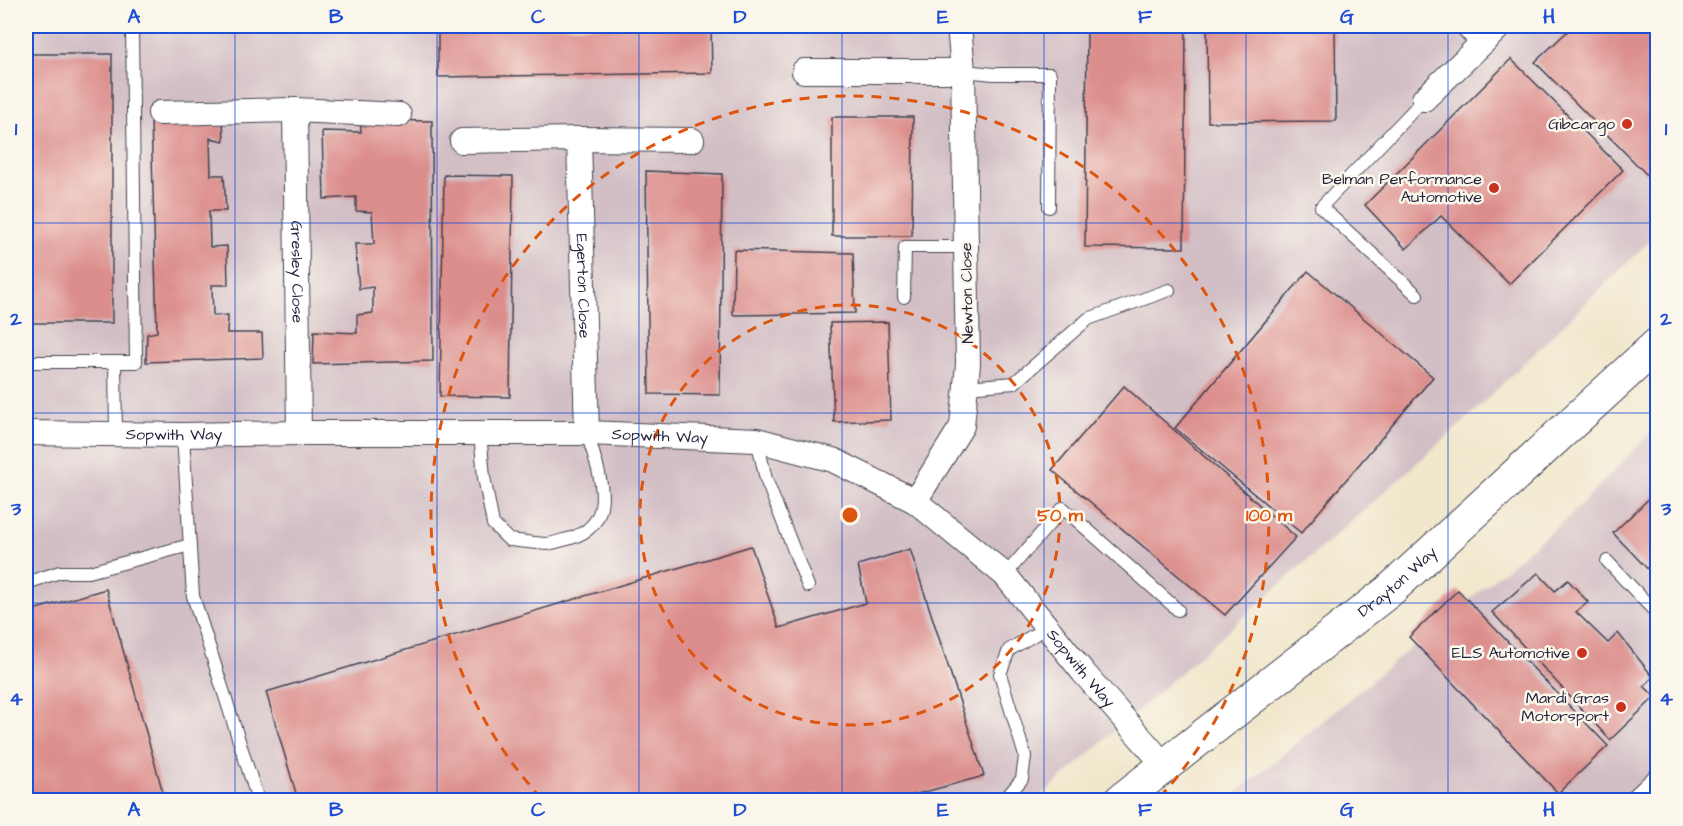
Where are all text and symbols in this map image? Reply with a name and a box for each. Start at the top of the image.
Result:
text: A [128,3,141,31]
text: B [329,3,344,31]
text: C [531,3,546,31]
text: D [734,3,747,31]
text: E [937,3,949,31]
text: F [1138,3,1153,31]
text: G [1340,3,1354,31]
text: H [1543,3,1555,31]
place label: Gibcargo [1548,113,1615,136]
text: 1 [15,115,18,143]
text: 1 [1665,115,1668,143]
marker: Gibcargo [1620,117,1634,131]
place label: Belman Performance Automotive [1322,168,1482,208]
marker: Belman Performance Automotive [1487,181,1501,195]
street label: Gresley Close [285,221,309,324]
street label: Egerton Close [570,233,595,339]
street label: Newton Close [955,242,979,344]
text: 2 [9,305,22,333]
text: 2 [1659,305,1672,333]
street label: Sopwith Way [126,423,223,446]
street label: Sopwith Way [611,423,709,450]
text: 3 [10,495,22,523]
text: 3 [1660,495,1672,523]
text: 50 m [1037,503,1084,528]
text: 100 m [1246,503,1293,528]
centre of rings [840,505,860,525]
street label: Drayton Way [1353,541,1442,622]
street label: Sopwith Way [1041,624,1120,713]
place label: ELS Automotive [1452,642,1570,664]
marker: ELS Automotive [1575,646,1589,660]
text: 4 [9,685,23,713]
text: 4 [1659,685,1673,713]
place label: Mardi Gras Motorsport [1521,687,1610,727]
marker: Mardi Gras Motorsport [1614,700,1628,714]
text: A [128,796,141,824]
text: B [329,796,344,824]
text: C [531,796,546,824]
text: D [734,796,747,824]
text: E [937,796,949,824]
text: F [1138,796,1153,824]
text: G [1340,796,1354,824]
text: H [1543,796,1555,824]

